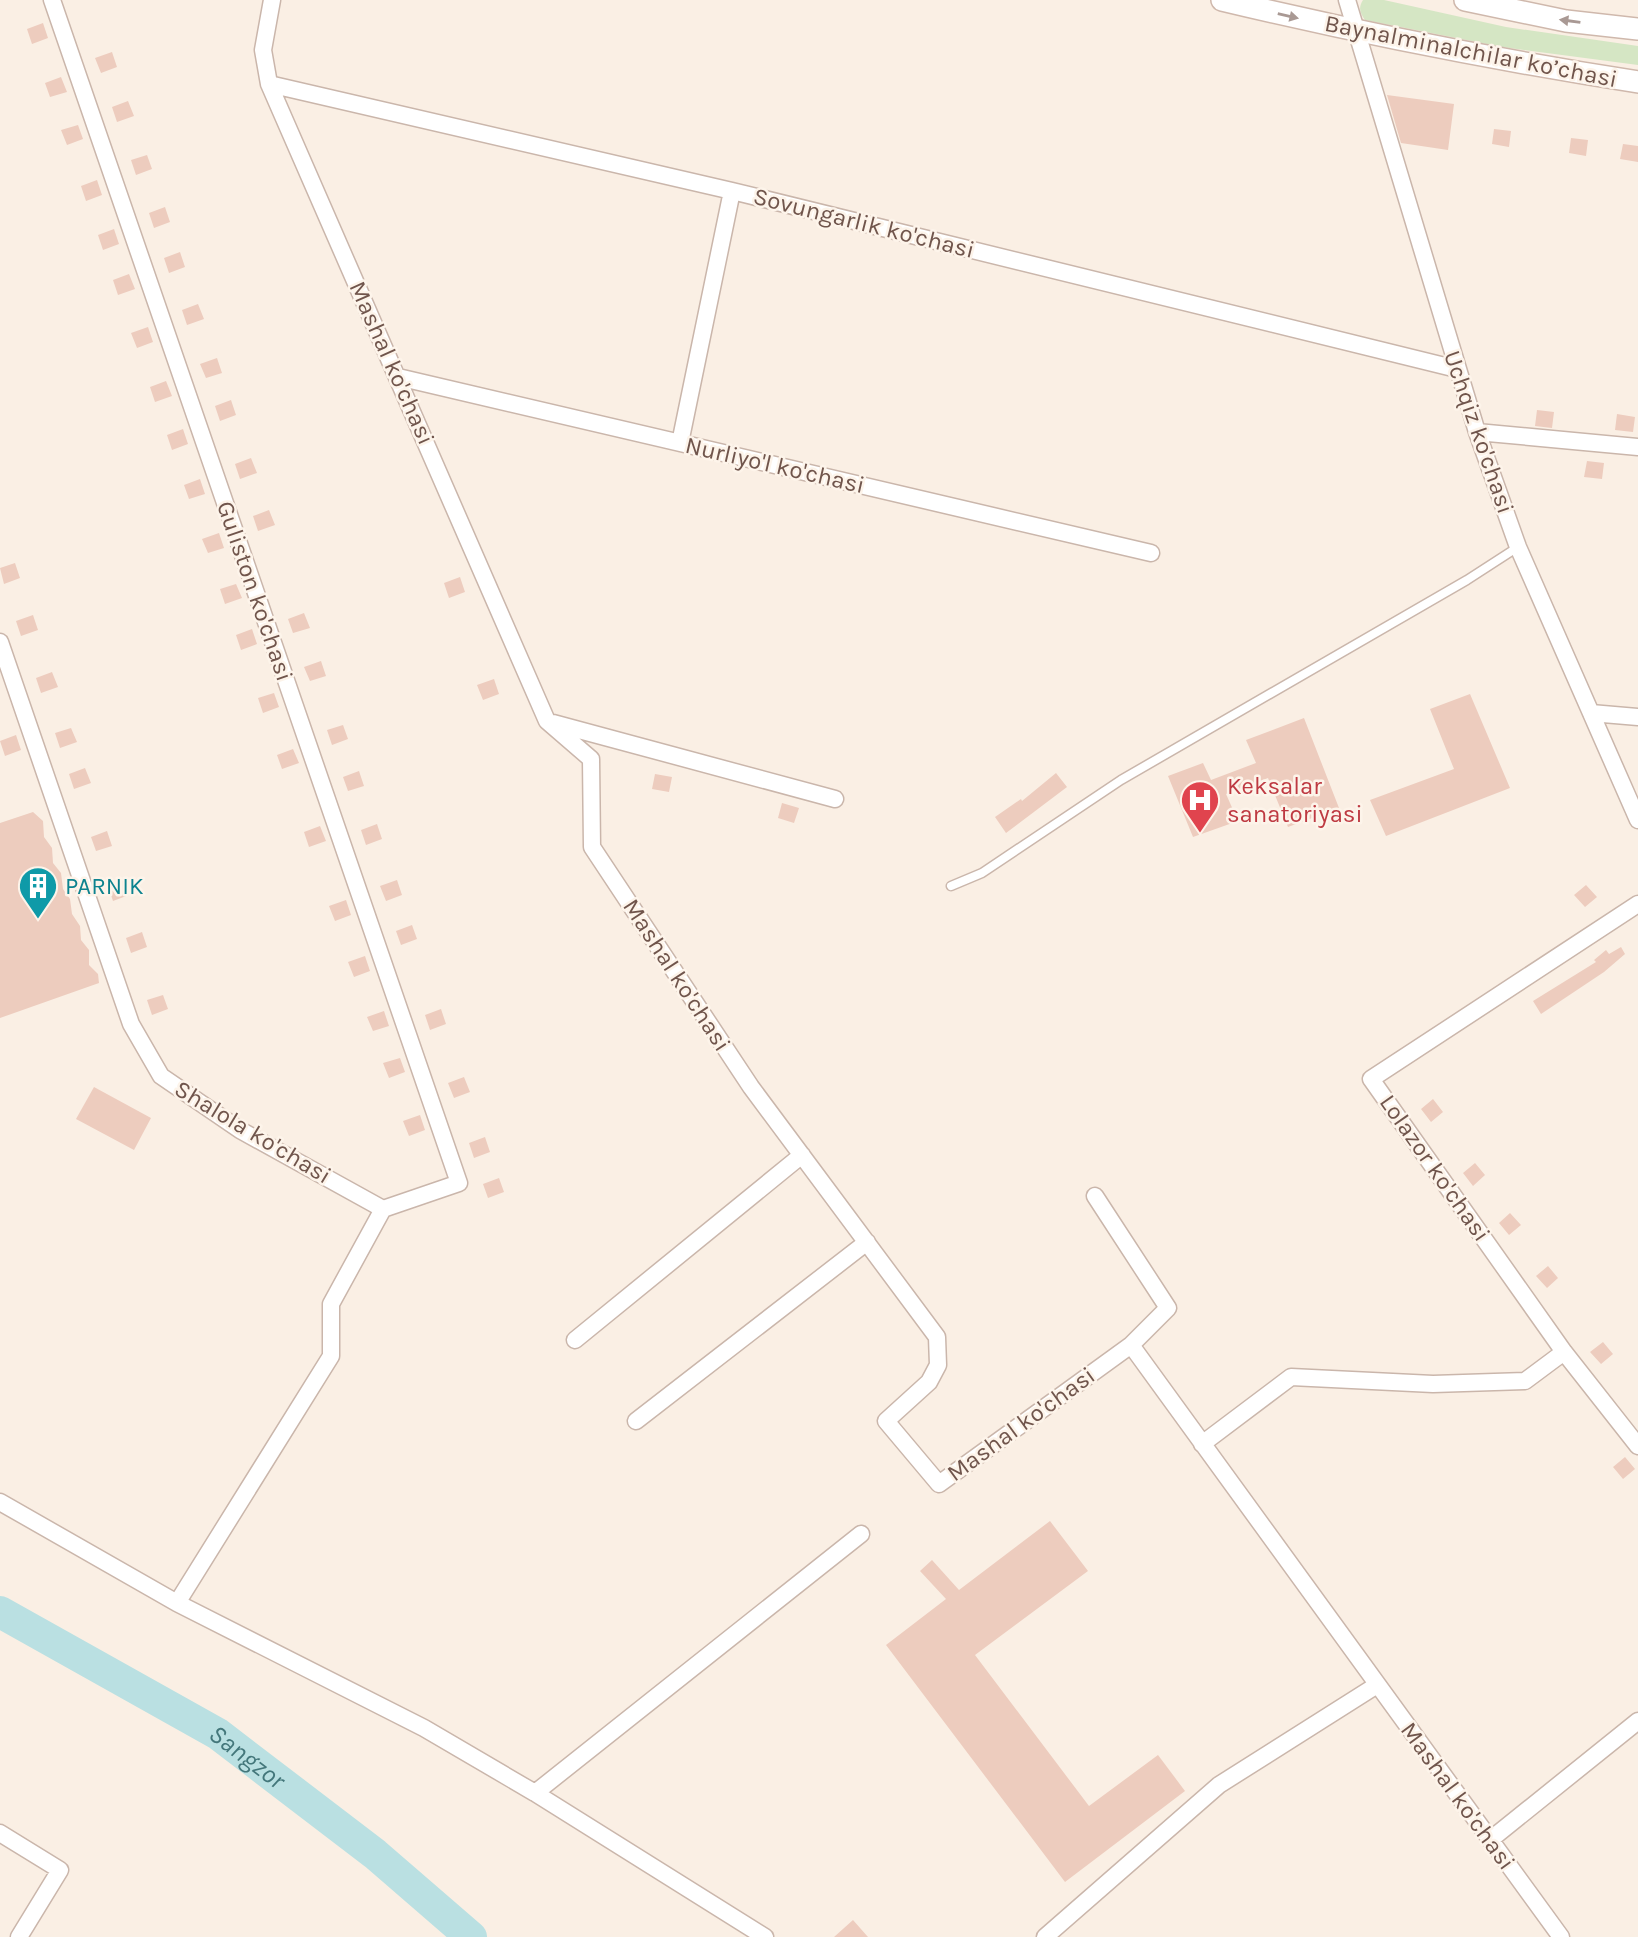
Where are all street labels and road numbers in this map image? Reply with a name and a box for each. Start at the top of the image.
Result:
street label: Baynalminalchilar ko’chasi [1322,9,1620,93]
street label: Sovungarlik ko'chasi [750,182,978,264]
street label: Mashal ko'chasi [343,277,441,449]
street label: Uchqiz ko'chasi [1438,347,1520,517]
street label: Nurliyo'l ko'chasi [683,431,867,499]
street label: Guliston ko'chasi [211,497,299,685]
street label: Mashal ko'chasi [617,894,737,1056]
street label: Shalola ko'chasi [170,1074,336,1190]
street label: Lolazor ko'chasi [1374,1089,1496,1247]
street label: Mashal ko'chasi [942,1361,1100,1487]
street label: Mashal ko'chasi [1395,1717,1521,1875]

